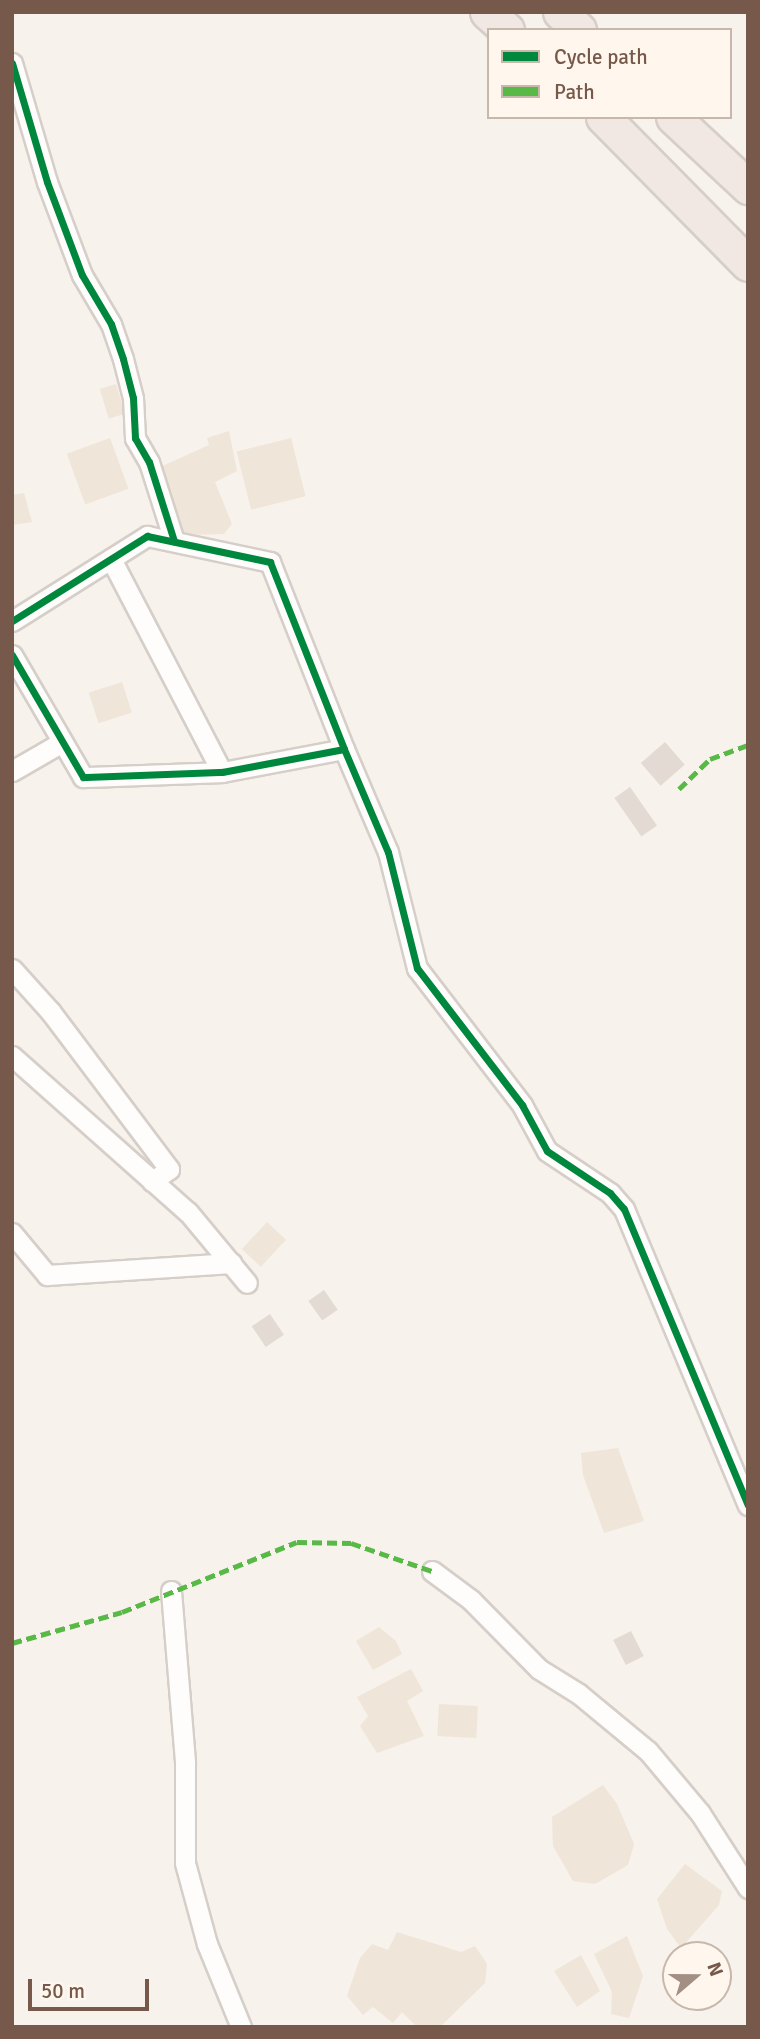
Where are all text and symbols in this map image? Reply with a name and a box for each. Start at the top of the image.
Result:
legend [487,28,732,119]
text: Cycle path [554,44,648,70]
text: Path [554,79,595,105]
north arrow [662,1941,732,2011]
text: N [701,1959,728,1980]
scale bar [32,1966,152,2010]
text: 50 m [41,1978,85,2004]

